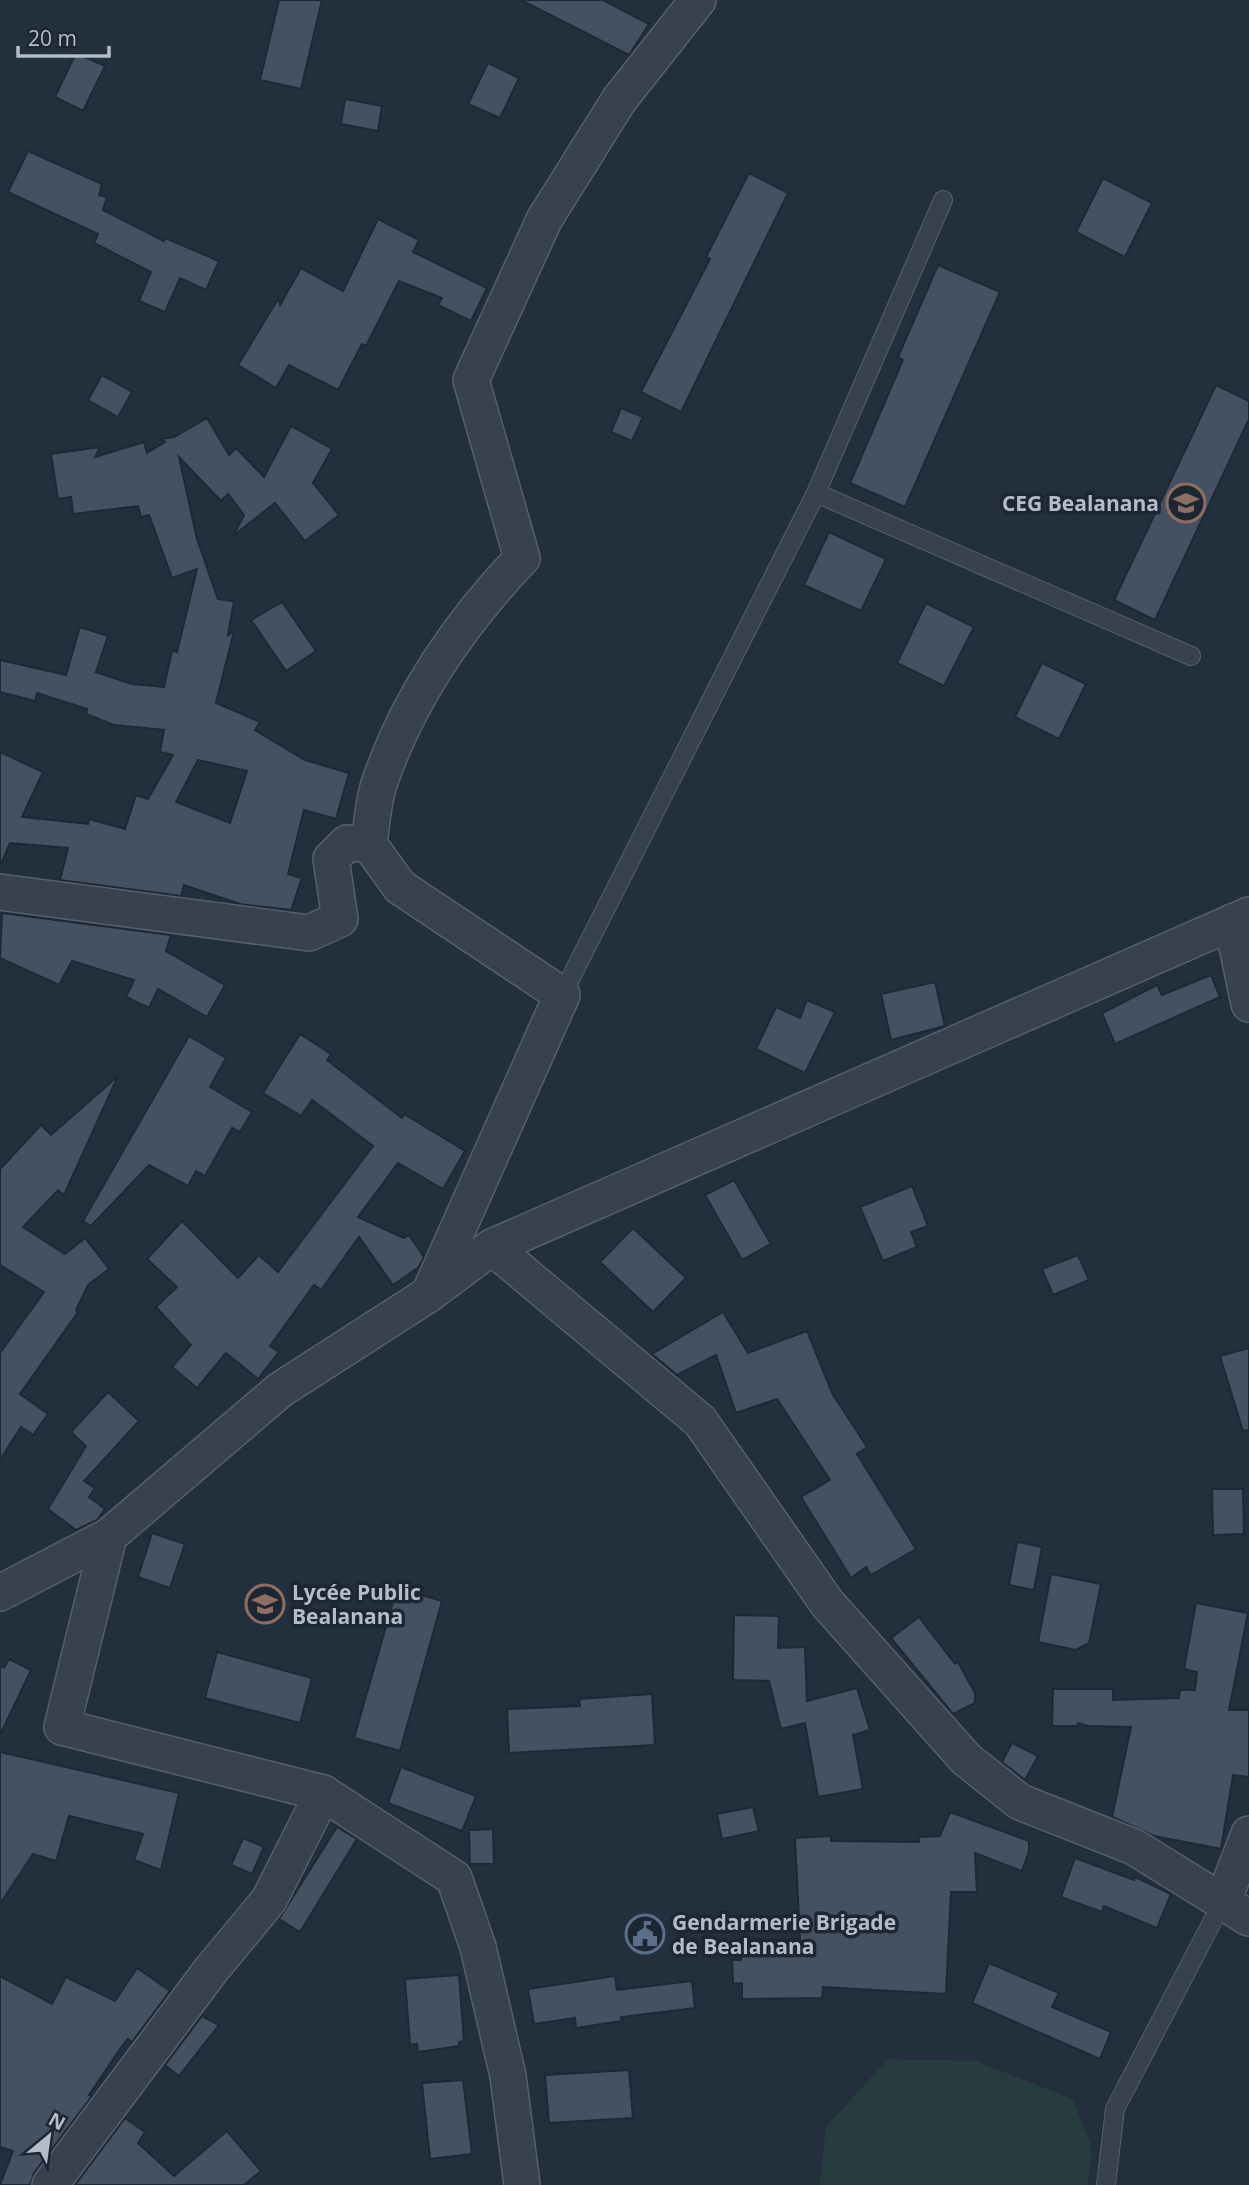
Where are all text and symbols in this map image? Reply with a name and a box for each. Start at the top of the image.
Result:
scale bar [18,14,108,58]
text: 20 m [28,24,77,52]
school or university icon: CEG Bealanana [1165,482,1207,524]
place label: CEG Bealanana [1002,489,1159,517]
place label: Lycée Public Bealanana [292,1578,421,1630]
school or university icon: Lycée Public Bealanana [244,1583,286,1625]
place label: Gendarmerie Brigade de Bealanana [672,1908,896,1960]
public building icon: Gendarmerie Brigade de Bealanana [624,1913,666,1955]
north arrow [14,2101,84,2171]
text: N [44,2106,70,2136]

